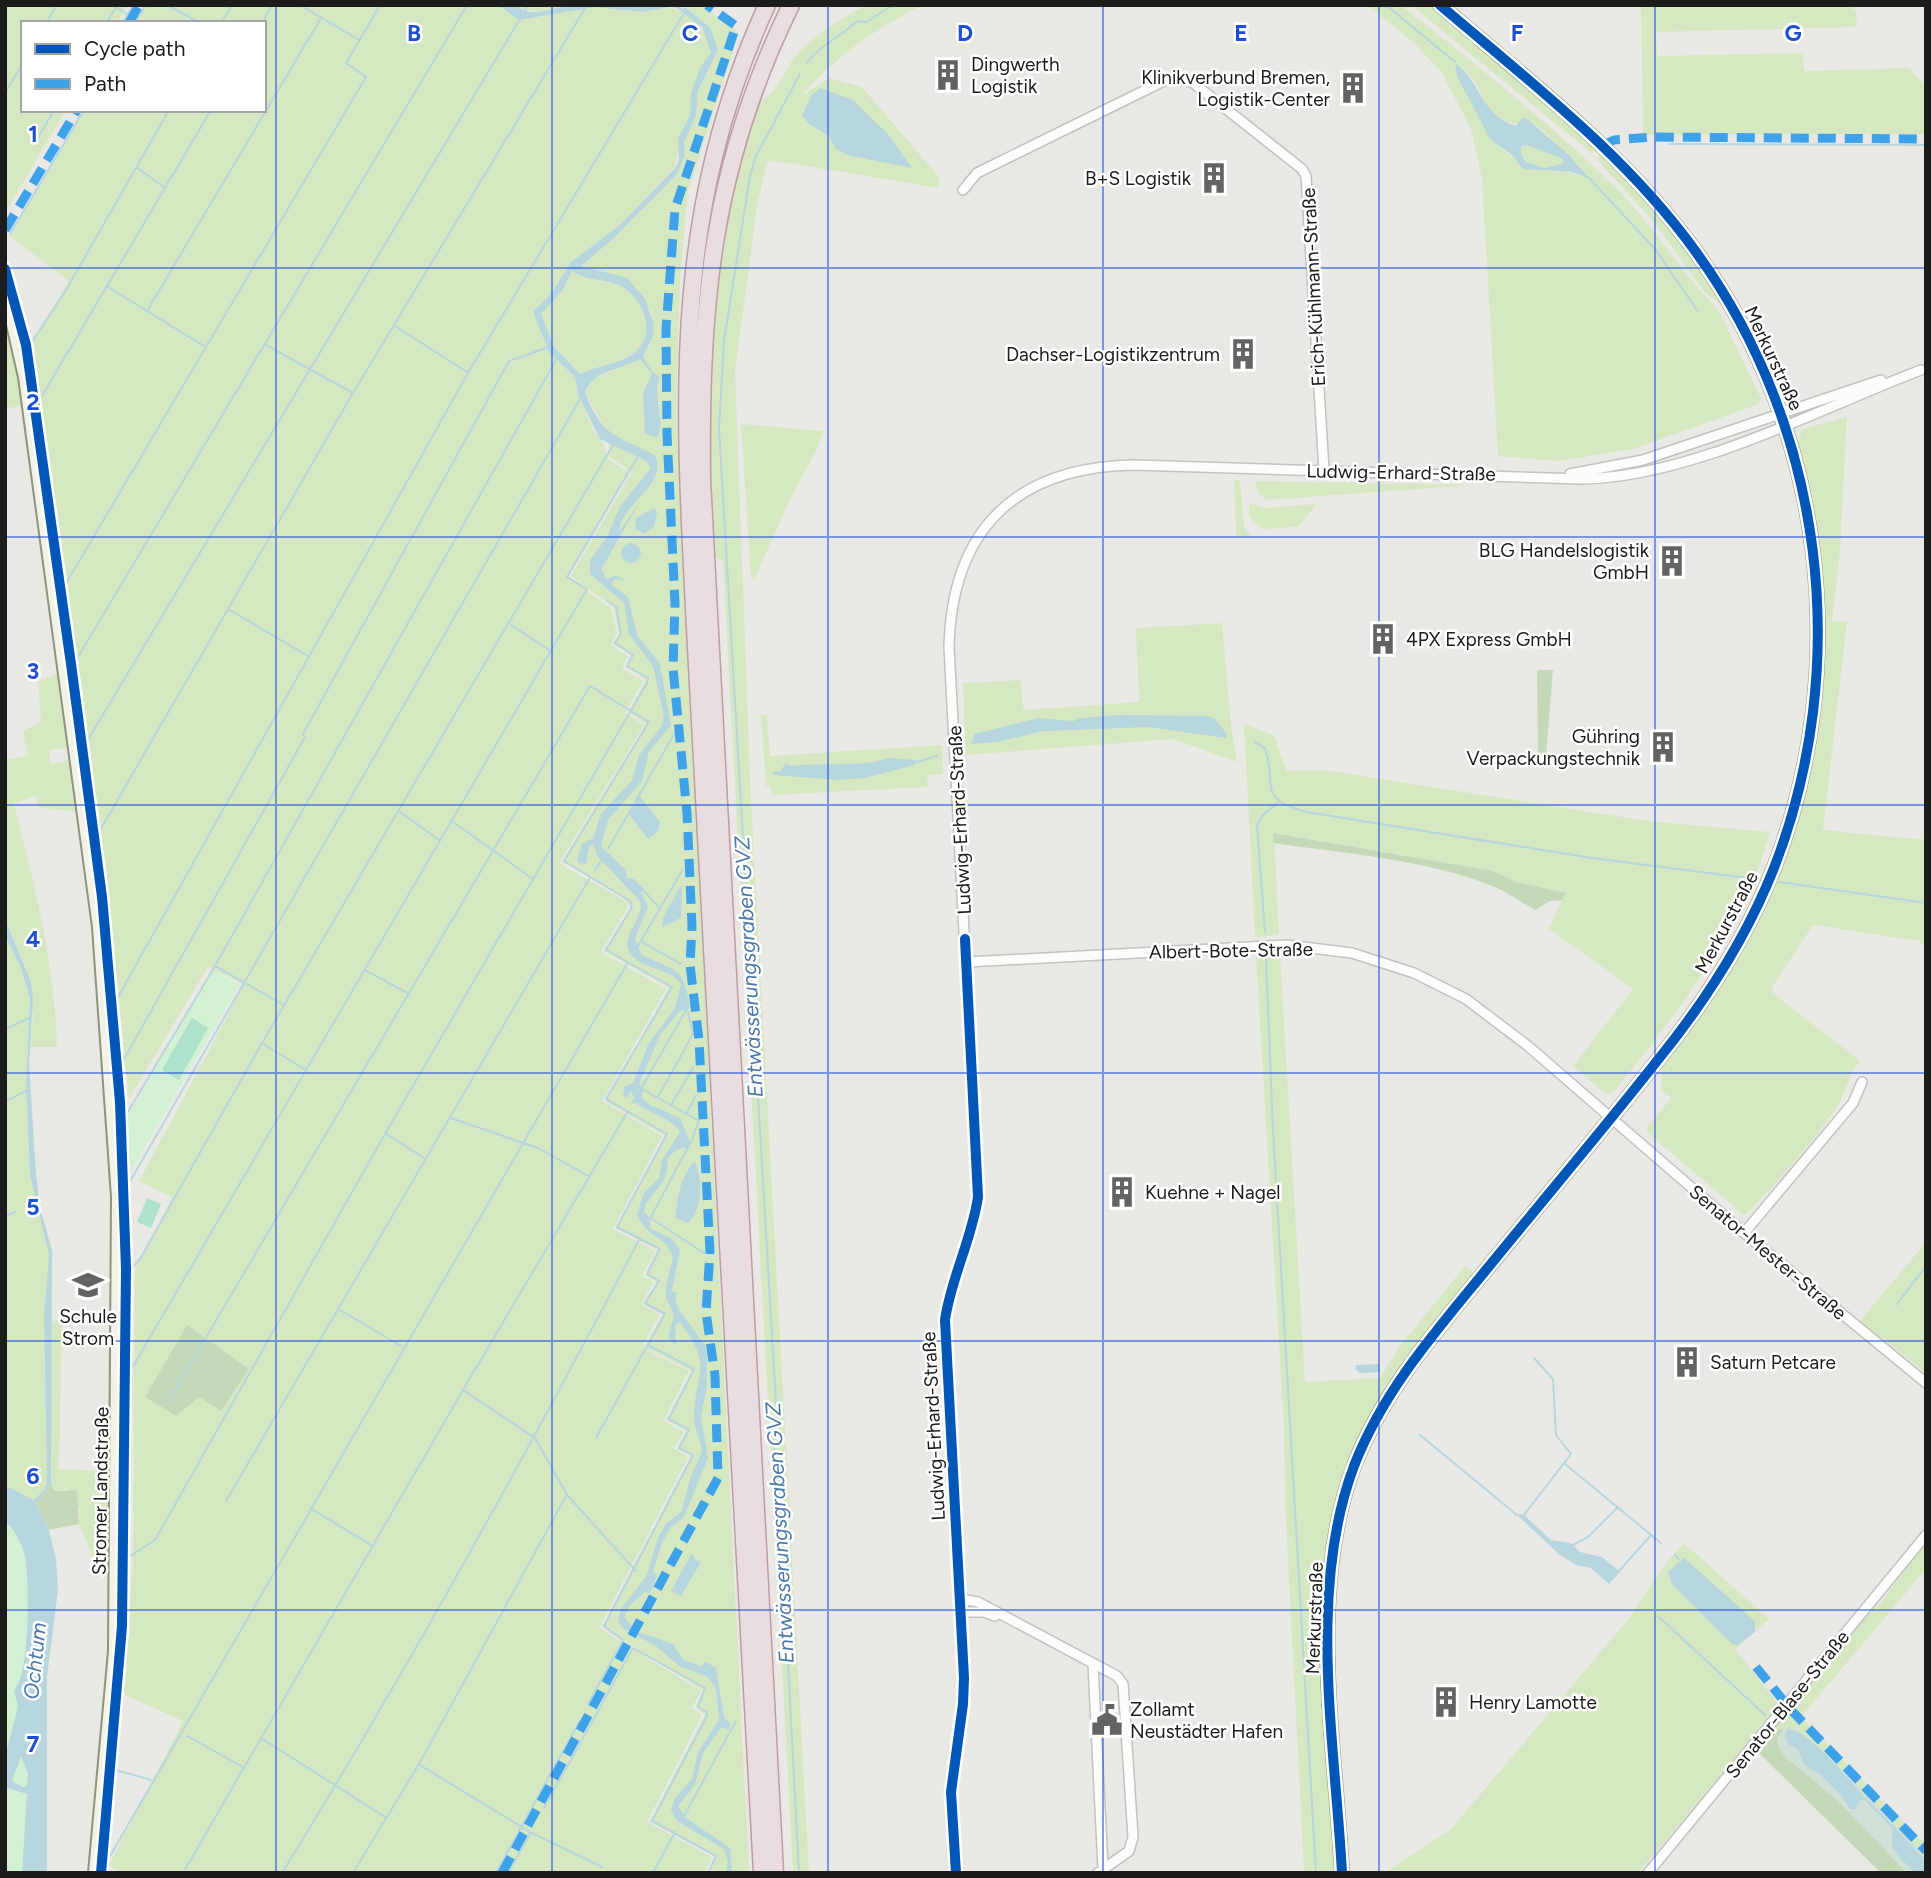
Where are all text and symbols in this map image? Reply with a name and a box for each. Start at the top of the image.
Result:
text: B [407,19,421,47]
text: C [682,19,699,47]
text: D [957,19,973,47]
text: E [1234,19,1248,47]
text: F [1511,19,1524,47]
text: G [1784,19,1802,47]
legend [21,21,266,112]
text: Cycle path [84,36,185,61]
place label: Dingwerth Logistik [971,53,1060,98]
building icon: Dingwerth Logistik [931,58,965,92]
place label: Klinikverbund Bremen, Logistik-Center [1141,66,1331,111]
text: Path [84,71,126,96]
building icon: Klinikverbund Bremen, Logistik-Center [1336,71,1370,105]
text: 1 [28,120,38,148]
building icon: B+S Logistik [1197,161,1231,195]
place label: B+S Logistik [1085,167,1192,190]
street label: Erich-Kühlmann-Straße [1297,187,1330,387]
street label: Merkurstraße [1739,302,1808,414]
building icon: Dachser-Logistikzentrum [1226,337,1260,371]
place label: Dachser-Logistikzentrum [1006,343,1220,366]
text: 2 [26,388,40,416]
street label: Ludwig-Erhard-Straße [1306,459,1496,486]
place label: BLG Handelslogistik GmbH [1479,539,1650,584]
building icon: BLG Handelslogistik GmbH [1655,544,1689,578]
building icon: 4PX Express GmbH [1366,622,1400,656]
place label: 4PX Express GmbH [1406,628,1572,651]
text: 3 [27,657,39,685]
street label: Ludwig-Erhard-Straße [943,725,976,915]
place label: Gühring Verpackungstechnik [1467,725,1641,770]
building icon: Gühring Verpackungstechnik [1646,730,1680,764]
water label: Entwässerungsgraben GVZ [729,834,768,1098]
street label: Merkurstraße [1690,867,1763,977]
text: 4 [26,925,40,953]
street label: Albert-Bote-Straße [1149,938,1313,963]
building icon: Kuehne + Nagel [1105,1175,1139,1209]
street label: Senator-Mester-Straße [1684,1180,1851,1325]
place label: Kuehne + Nagel [1145,1181,1280,1204]
text: 5 [26,1193,40,1221]
school or university icon: Schule Strom [71,1268,105,1302]
place label: Schule Strom [59,1305,117,1350]
street label: Ludwig-Erhard-Straße [917,1331,950,1521]
building icon: Saturn Petcare [1670,1345,1704,1379]
place label: Saturn Petcare [1710,1351,1836,1374]
water label: Entwässerungsgraben GVZ [760,1400,799,1664]
street label: Stromer Landstraße [88,1407,113,1575]
text: 6 [26,1462,40,1490]
street label: Merkurstraße [1301,1561,1328,1675]
water label: Ochtum [18,1621,51,1701]
street label: Senator-Blase-Straße [1721,1626,1854,1783]
building icon: Henry Lamotte [1429,1685,1463,1719]
place label: Henry Lamotte [1469,1691,1597,1714]
place label: Zollamt Neustädter Hafen [1130,1698,1283,1743]
public building icon: Zollamt Neustädter Hafen [1090,1703,1124,1737]
text: 7 [27,1730,40,1758]

